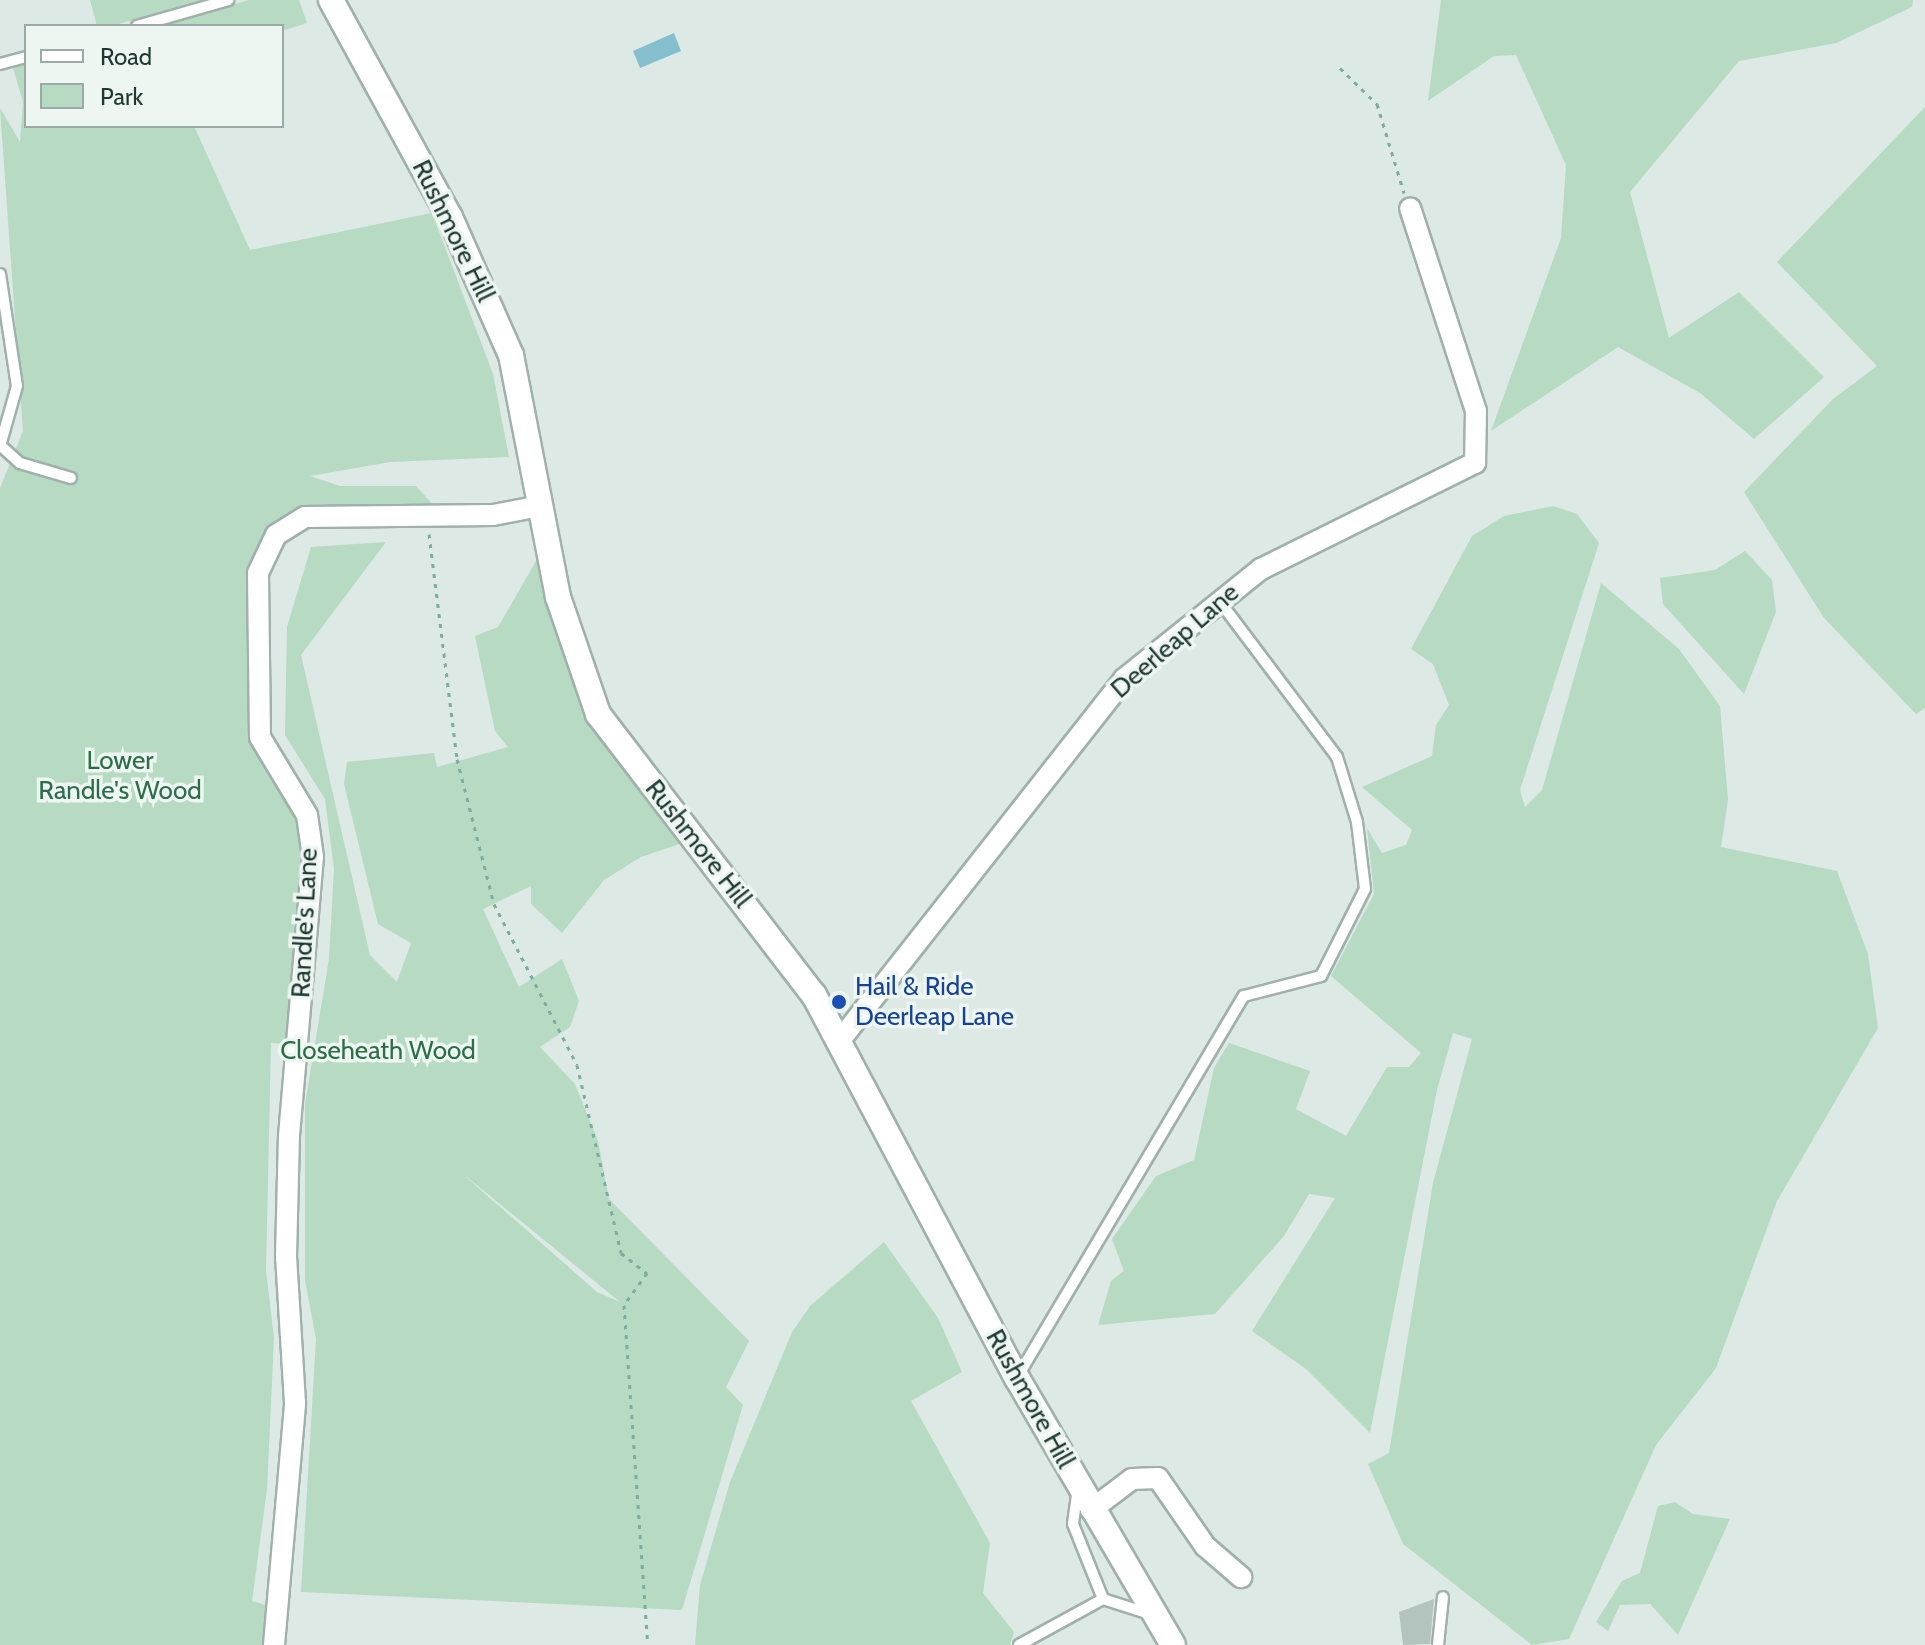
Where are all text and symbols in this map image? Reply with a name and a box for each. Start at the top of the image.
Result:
legend [24,24,284,128]
text: Road [100,42,152,71]
text: Park [100,82,143,111]
street label: Rushmore Hill [405,155,501,307]
street label: Deerleap Lane [1105,577,1245,705]
park label: Lower Randle's Wood [38,745,202,806]
street label: Rushmore Hill [638,774,758,914]
street label: Randle's Lane [285,847,325,999]
place label: Hail & Ride Deerleap Lane [855,971,1014,1032]
marker: Hail & Ride Deerleap Lane [830,993,848,1011]
park label: Closeheath Wood [280,1035,476,1067]
street label: Rushmore Hill [979,1324,1081,1474]

